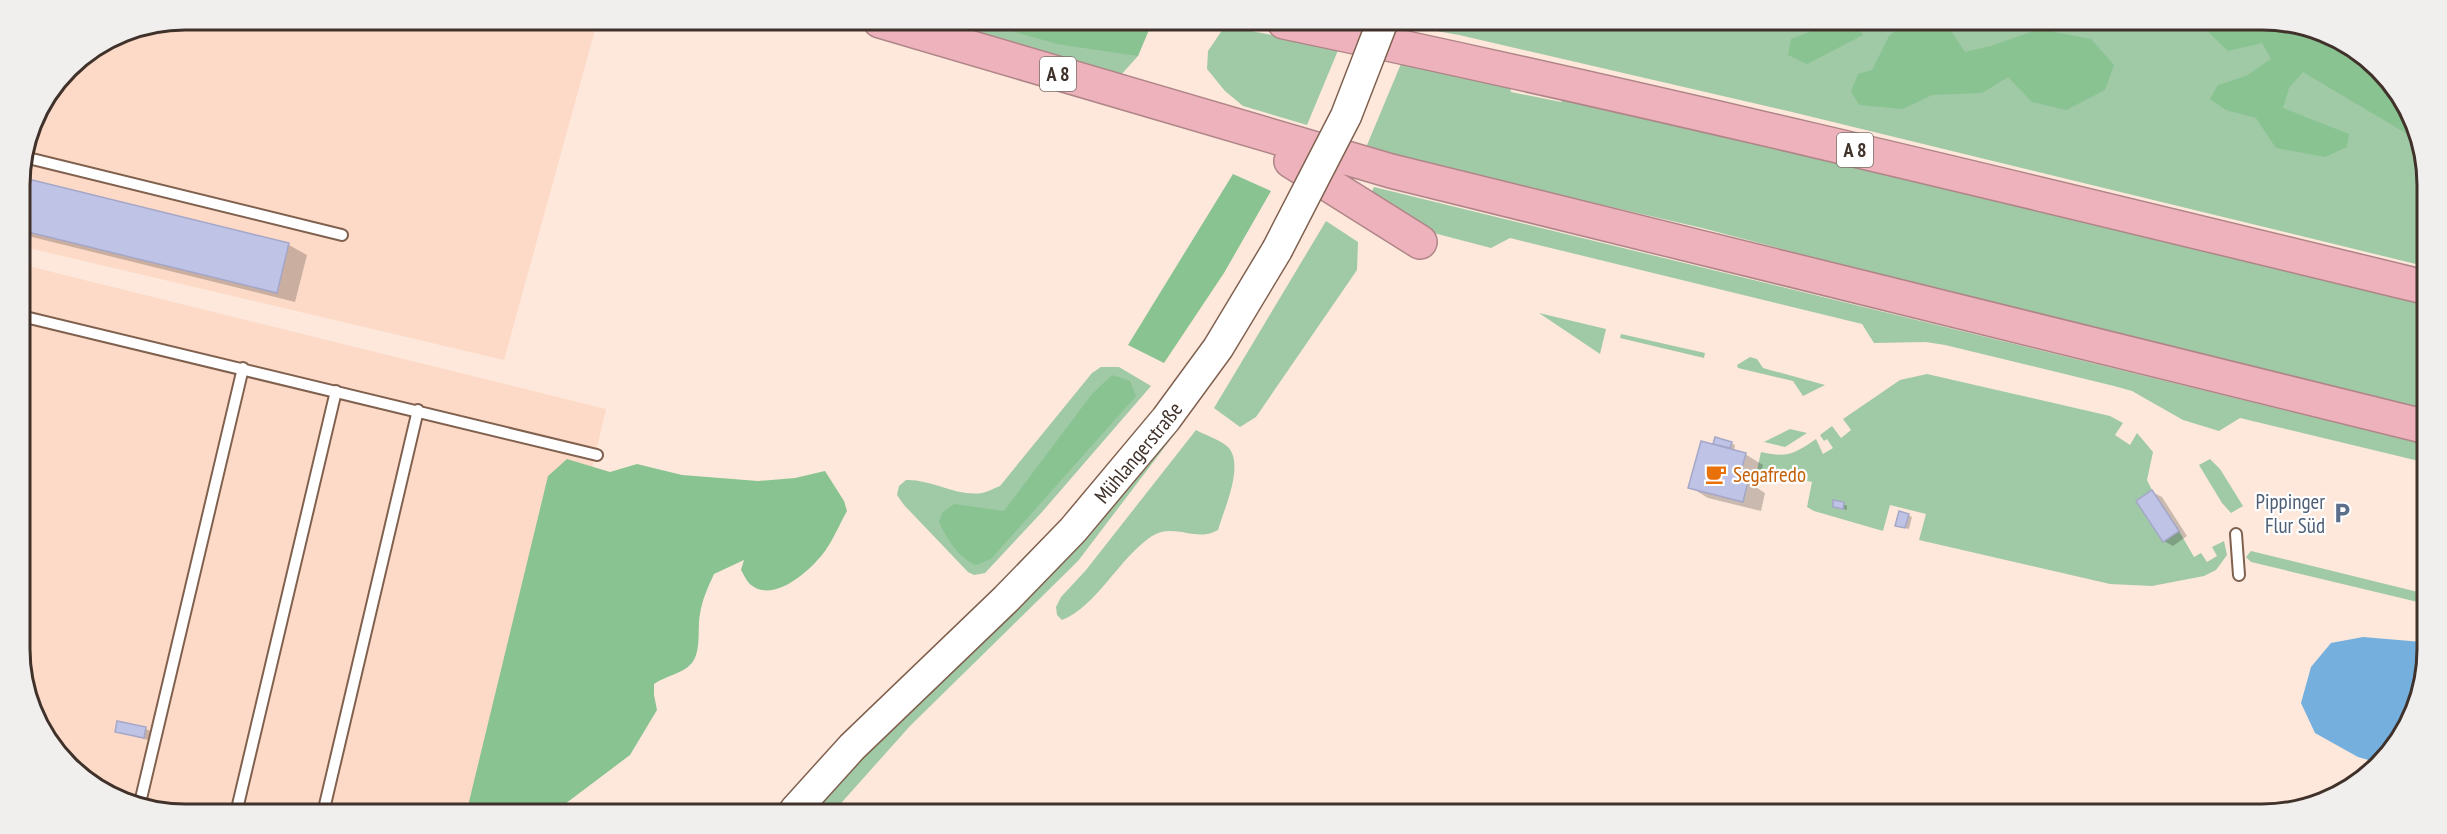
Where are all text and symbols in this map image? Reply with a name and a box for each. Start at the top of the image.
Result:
road number: A 8 [1040,57,1076,91]
road number: A 8 [1837,133,1873,167]
street label: Mühlangerstraße [1088,396,1188,509]
place label: Segafredo [1733,461,1806,488]
cafe icon: Segafredo [1704,462,1728,486]
place label: Pippinger Flur Süd [2255,488,2325,539]
parking icon: Pippinger Flur Süd [2330,501,2354,525]

